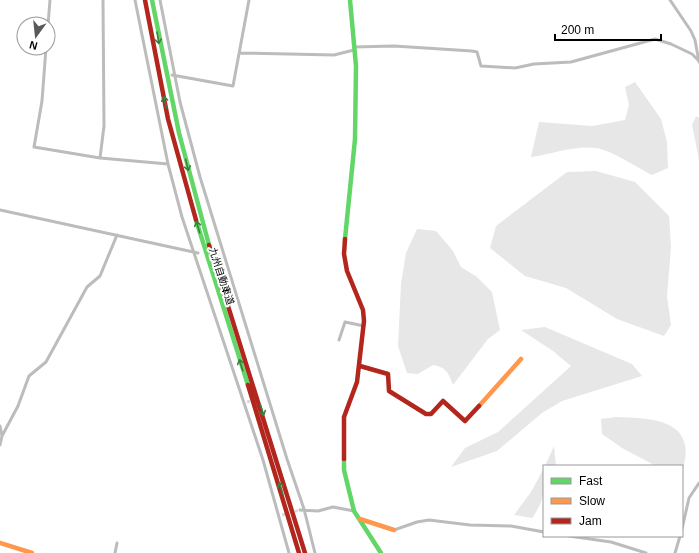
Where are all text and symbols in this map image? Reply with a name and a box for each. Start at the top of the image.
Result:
north arrow [16,16,56,56]
scale bar [555,16,661,42]
text: 200 m [561,23,594,37]
one-way arrow [154,32,162,45]
text: N [28,39,39,52]
one-way arrow [160,96,168,109]
one-way arrow [183,158,191,171]
one-way arrow [194,221,201,234]
street label: 九州自動車道 [207,246,236,306]
one-way arrow [237,359,245,371]
one-way arrow [259,403,266,416]
legend [543,465,683,537]
text: Fast [579,474,603,488]
one-way arrow [277,482,284,495]
text: Slow [579,494,605,508]
text: Jam [579,514,602,528]

